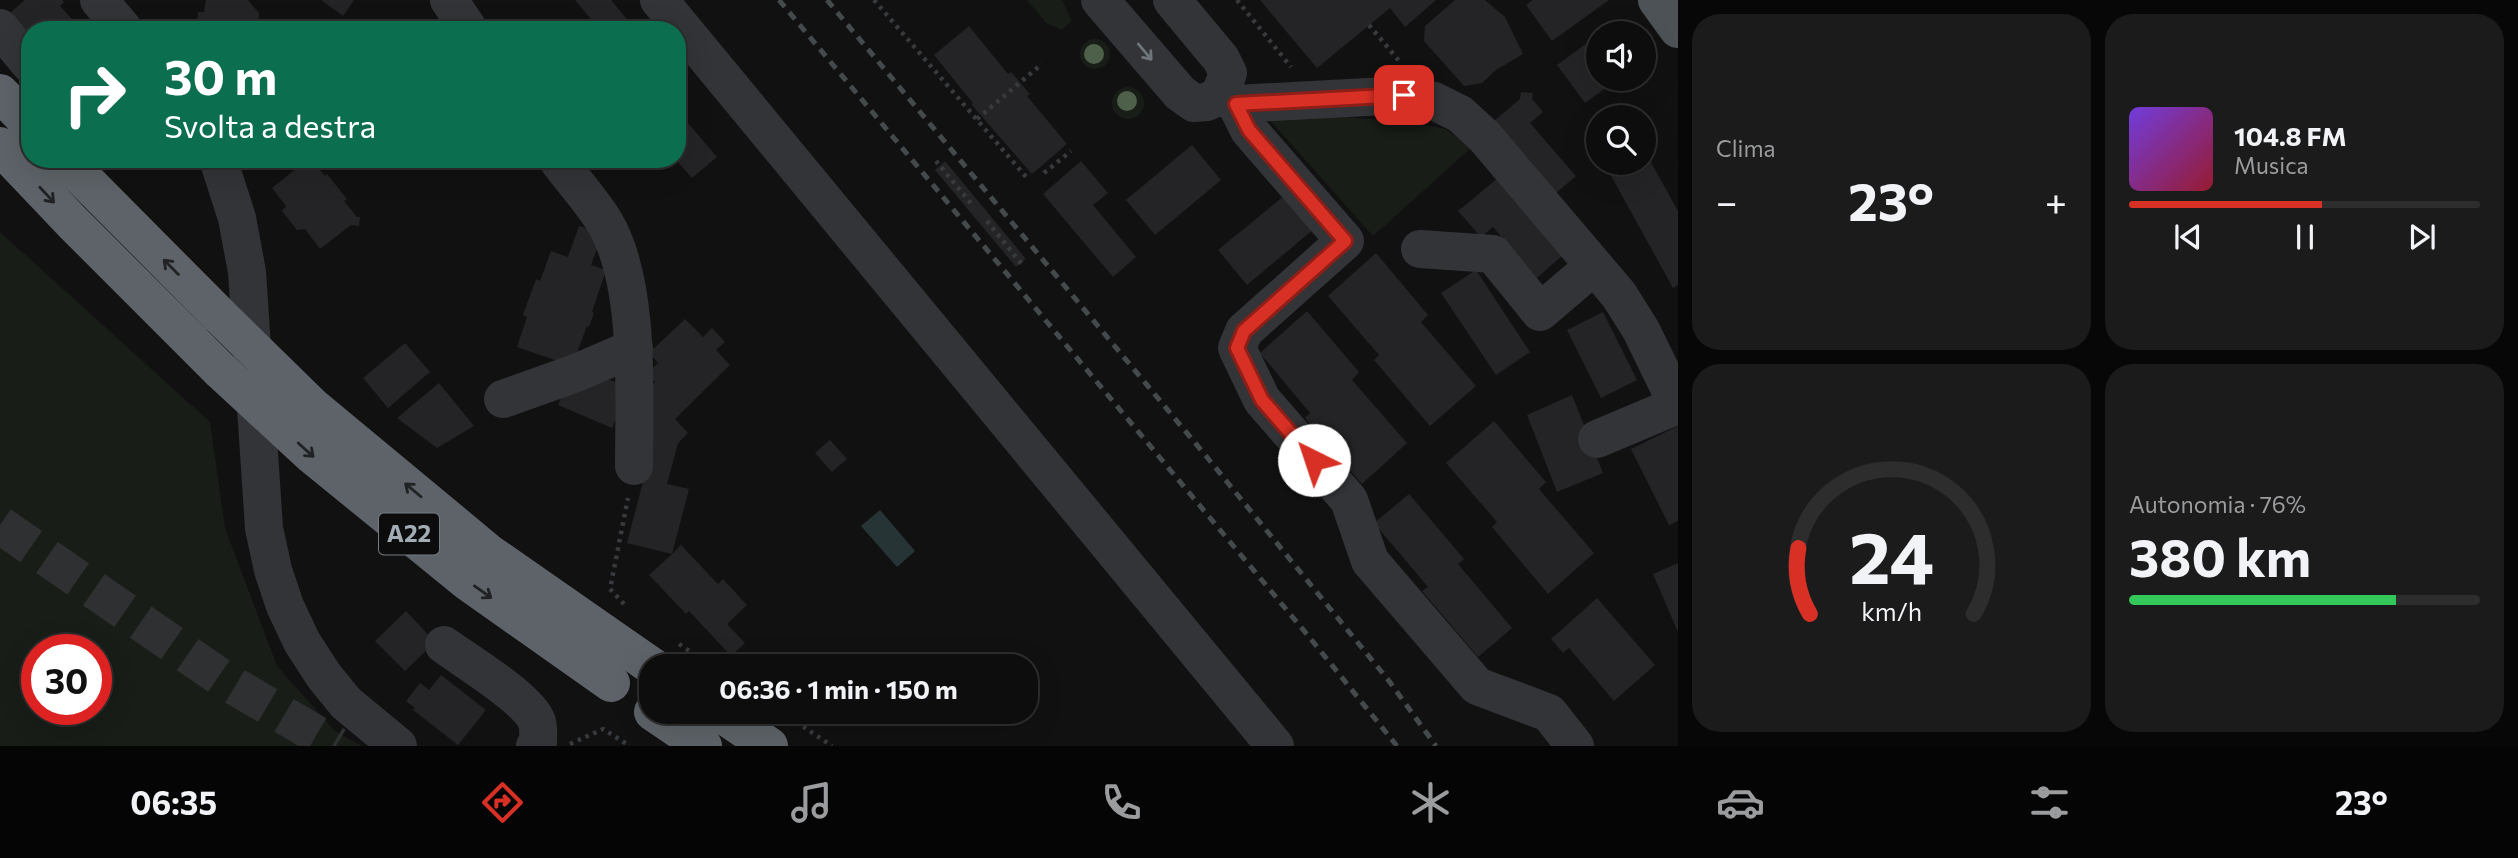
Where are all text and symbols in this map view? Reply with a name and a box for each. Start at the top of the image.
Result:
map controls [1586,21,1656,175]
button: sound [1586,21,1656,91]
one-way arrow [1137,43,1153,61]
text: 30 m [164,45,277,105]
icon: right [49,49,140,140]
pin [1374,65,1434,125]
icon: arrive [1385,76,1423,114]
text: Svolta a destra [164,105,376,145]
button: search [1586,105,1656,175]
text: 104.8 FM [2234,120,2347,151]
text: Clima [1716,134,1776,162]
text: Musica [2234,151,2309,179]
text: 23° [1848,168,1934,232]
text: − [1716,177,1738,224]
text: + [2045,177,2067,224]
one-way arrow [38,186,55,204]
icon: previous [2169,218,2207,256]
icon: pause [2286,218,2324,256]
icon: next [2403,218,2441,256]
one-way arrow [162,259,179,276]
position arrow [1277,423,1351,497]
one-way arrow [297,442,315,458]
one-way arrow [404,482,422,497]
text: Autonomia · 76% [2129,490,2306,518]
text: 24 [1849,510,1934,599]
road number: A22 [379,514,439,554]
text: 380 km [2129,524,2311,588]
one-way arrow [473,585,492,599]
text: km/h [1861,596,1922,626]
speed limit sign: 30 [21,634,112,725]
text: 06:36 · 1 min · 150 m [719,673,958,704]
icon: directions [478,778,527,827]
icon: music [787,778,836,827]
icon: phone [1097,778,1146,827]
icon: climate [1406,778,1455,827]
icon: car [1716,778,1765,827]
icon: filters [2025,778,2074,827]
text: 06:35 [130,782,217,822]
text: 23° [2335,782,2388,822]

